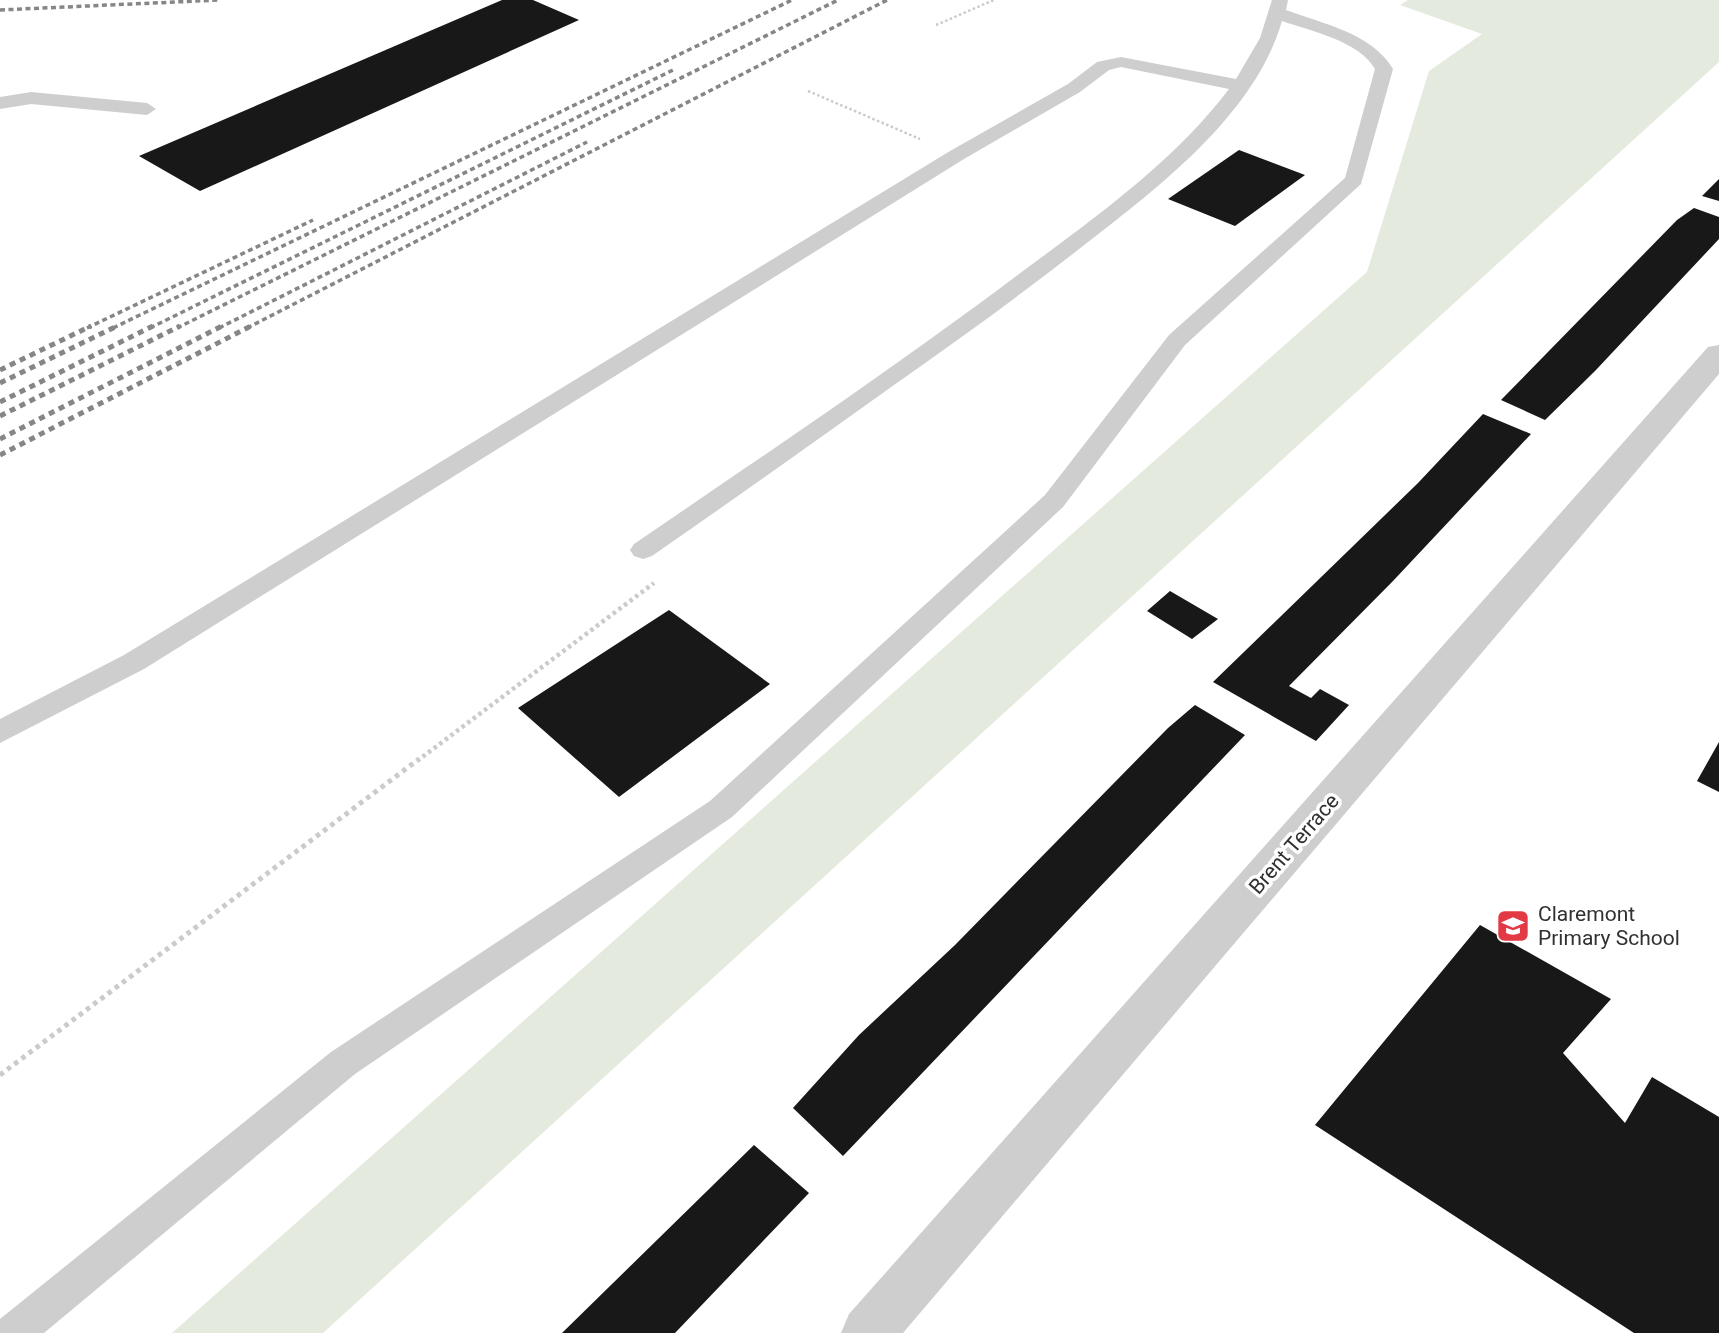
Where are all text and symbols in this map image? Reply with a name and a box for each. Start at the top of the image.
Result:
street label: Brent Terrace [1244,789,1344,899]
place label: Claremont Primary School [1538,902,1680,950]
school or university icon: Claremont Primary School [1494,907,1532,945]

